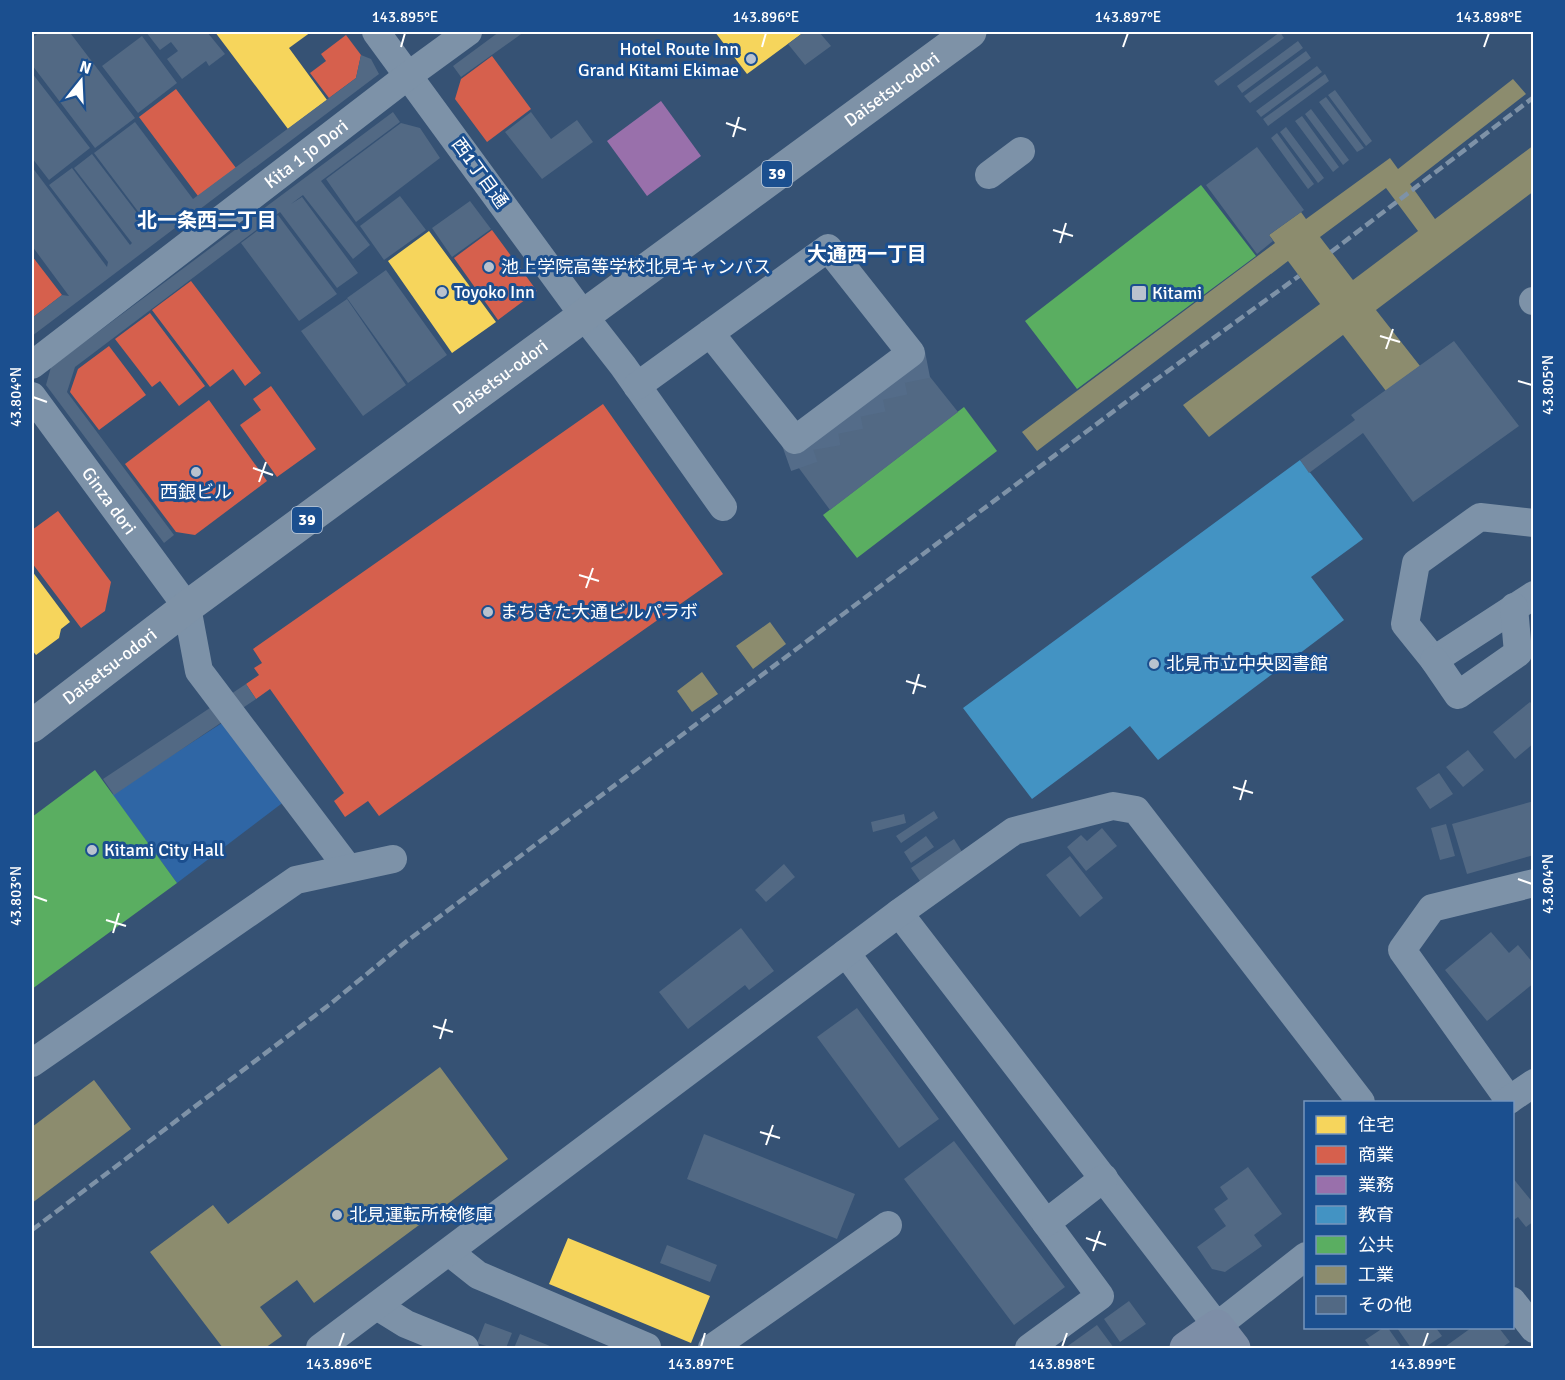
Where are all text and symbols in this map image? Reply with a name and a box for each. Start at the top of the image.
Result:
text: 143.895°E [372,8,438,26]
text: 143.896°E [733,8,799,26]
text: 143.897°E [1095,8,1161,26]
text: 143.898°E [1456,8,1522,26]
place label: Hotel Route Inn Grand Kitami Ekimae [578,38,739,81]
street label: Daisetsu-odori [840,47,944,132]
north arrow [51,51,111,111]
marker: Hotel Route Inn Grand Kitami Ekimae [744,52,758,66]
text: N [77,56,94,79]
street label: Kita 1 jo Dori [260,115,353,193]
street label: 西1丁目通 [447,133,513,213]
road number: 39 [762,161,792,187]
district label: 北一条西二丁目 [137,208,277,233]
district label: 大通西一丁目 [807,242,927,267]
place label: 池上学院高等学校北見キャンパス [501,256,771,278]
marker: 池上学院高等学校北見キャンパス [482,260,496,274]
place label: Toyoko Inn [454,281,535,303]
place label: Kitami [1152,282,1202,304]
marker: Kitami [1130,284,1148,302]
marker: Toyoko Inn [435,285,449,299]
street label: Daisetsu-odori [448,335,552,419]
text: 43.805°N [1539,355,1557,415]
text: 43.804°N [7,367,25,427]
street label: Ginza dori [77,463,141,539]
marker: 西銀ビル [189,465,203,479]
place label: 西銀ビル [160,481,232,503]
road number: 39 [292,507,322,533]
place label: まちきた大通ビルパラボ [500,601,698,623]
marker: まちきた大通ビルパラボ [481,605,495,619]
street label: Daisetsu-odori [58,623,161,709]
place label: 北見市立中央図書館 [1166,653,1328,675]
marker: 北見市立中央図書館 [1147,657,1161,671]
place label: Kitami City Hall [104,839,224,861]
marker: Kitami City Hall [85,843,99,857]
text: 43.804°N [1539,854,1557,914]
text: 43.803°N [7,866,25,926]
legend [1304,1101,1514,1329]
text: 住宅 [1358,1114,1394,1136]
text: 商業 [1358,1144,1394,1166]
text: 業務 [1358,1174,1394,1196]
place label: 北見運転所検修庫 [349,1204,493,1226]
text: 教育 [1358,1204,1394,1226]
marker: 北見運転所検修庫 [330,1208,344,1222]
text: 公共 [1358,1234,1394,1256]
text: 工業 [1358,1264,1394,1286]
text: その他 [1358,1294,1412,1316]
text: 143.896°E [306,1355,372,1373]
text: 143.897°E [668,1355,734,1373]
text: 143.898°E [1029,1355,1095,1373]
text: 143.899°E [1390,1355,1456,1373]

